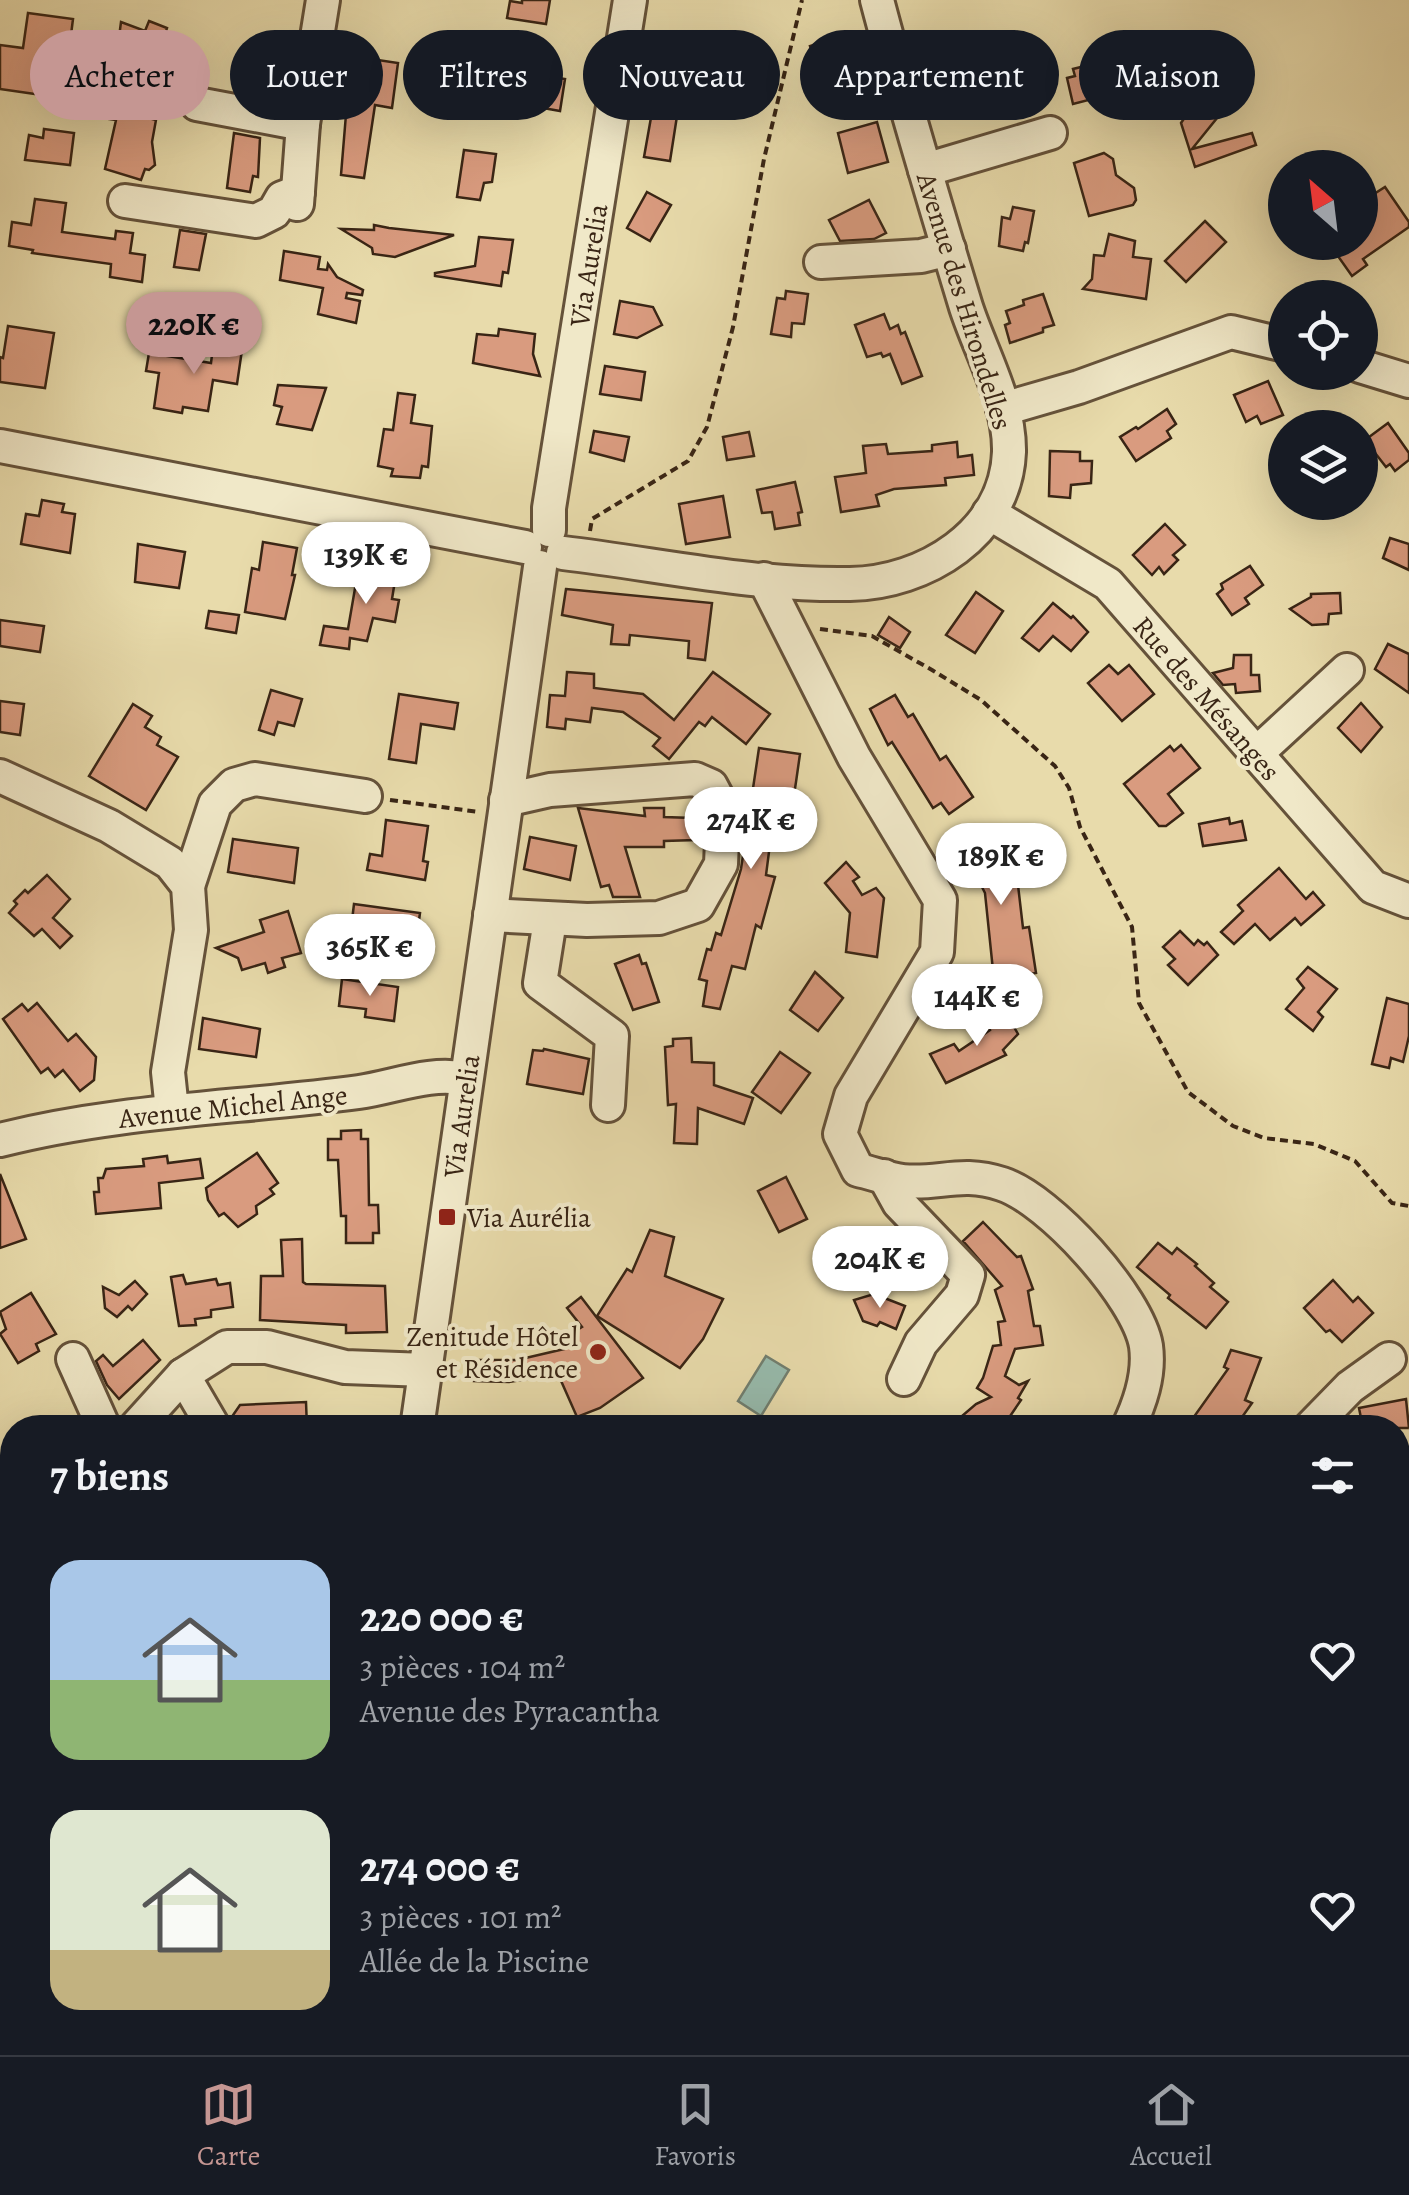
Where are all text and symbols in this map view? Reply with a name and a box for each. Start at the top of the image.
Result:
chip: Acheter [30,30,210,120]
chip: Louer [230,30,383,120]
chip: Filtres [403,30,563,120]
chip: Nouveau [583,30,780,120]
chip: Appartement [800,30,1059,120]
chip: Maison [1079,30,1255,120]
north arrow [1268,150,1378,260]
map controls [1268,150,1378,520]
street label: Avenue des Hirondelles [907,167,1021,434]
street label: Via Aurelia [560,201,617,330]
button: locate [1268,280,1378,390]
pin: 220K € [113,292,275,377]
text: 220K € [148,302,240,346]
button: layers [1268,410,1378,520]
pin: 139K € [285,522,447,607]
text: 139K € [324,532,409,576]
street label: Rue des Mésanges [1124,608,1289,789]
pin: 274K € [670,787,832,872]
text: 274K € [706,797,796,841]
pin: 189K € [920,823,1082,908]
text: 189K € [958,833,1044,877]
pin: 365K € [289,914,451,999]
text: 365K € [326,924,414,968]
pin: 144K € [896,964,1058,1049]
text: 144K € [934,974,1020,1018]
street label: Via Aurelia [434,1052,489,1181]
street label: Avenue Michel Ange [116,1076,349,1138]
place label: Via Aurélia [466,1199,591,1237]
marker: Via Aurélia [436,1206,458,1228]
pin: 204K € [799,1226,961,1311]
text: 204K € [834,1236,926,1280]
place label: Zenitude Hôtel et Résidence [406,1318,578,1388]
marker: Zenitude Hôtel et Résidence [587,1341,609,1363]
text: 7 biens [50,1447,169,1504]
icon: filters [1305,1448,1360,1503]
text: 220 000 € [360,1588,524,1645]
icon: home [130,1600,250,1720]
icon: heart [1305,1633,1360,1688]
text: 3 pièces · 104 m² [360,1645,565,1689]
text: Avenue des Pyracantha [360,1689,660,1733]
text: 274 000 € [360,1838,520,1895]
icon: home [130,1850,250,1970]
icon: heart [1305,1883,1360,1938]
text: 3 pièces · 101 m² [360,1895,562,1939]
text: Allée de la Piscine [360,1939,589,1983]
tab: Carte [197,2077,260,2175]
tab: Favoris [654,2077,736,2175]
tab: Accueil [1130,2077,1212,2175]

